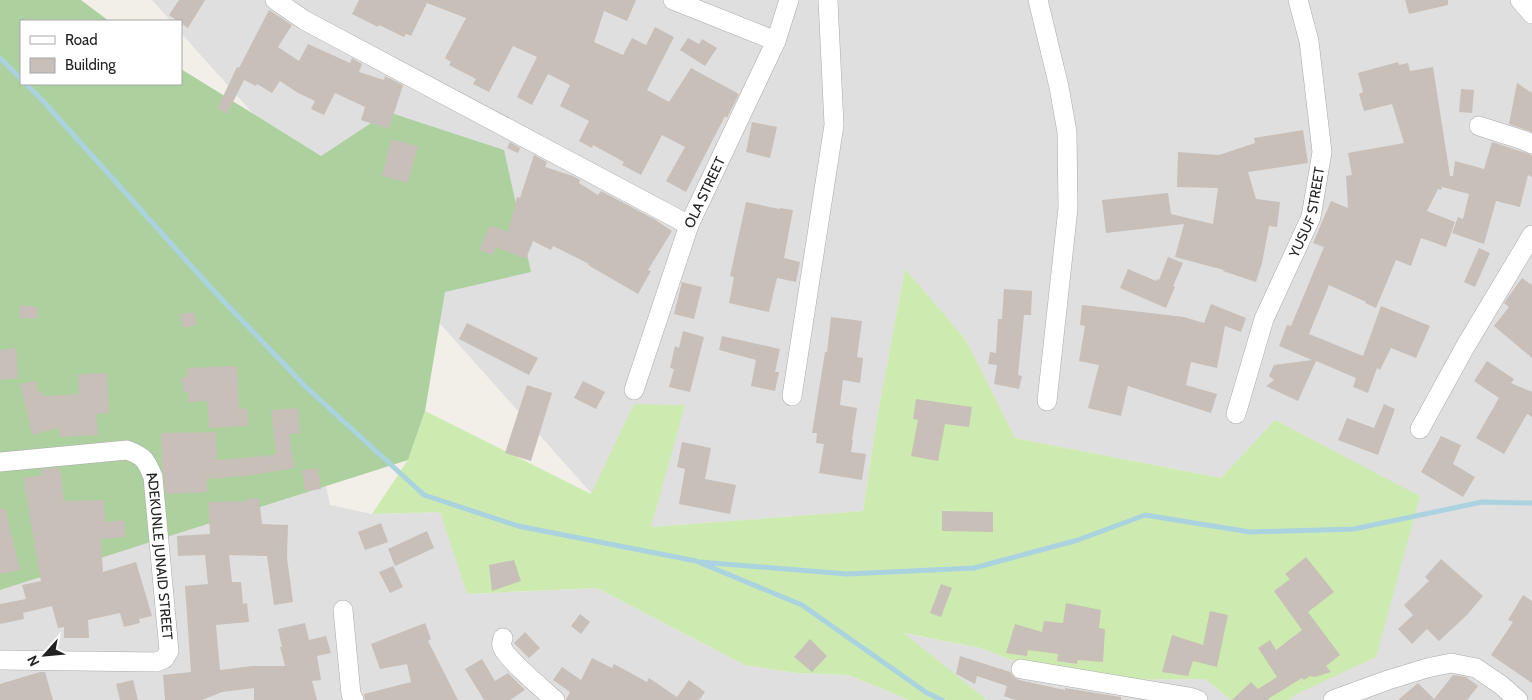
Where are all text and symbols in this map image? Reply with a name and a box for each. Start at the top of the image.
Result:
legend [20,20,182,85]
text: Road [65,31,98,49]
text: Building [65,56,116,74]
street label: OLA STREET [680,153,729,231]
street label: YUSUF STREET [1284,165,1328,261]
street label: ADEKUNLE JUNAID STREET [143,469,177,641]
north arrow [20,630,70,680]
text: N [23,652,44,669]

